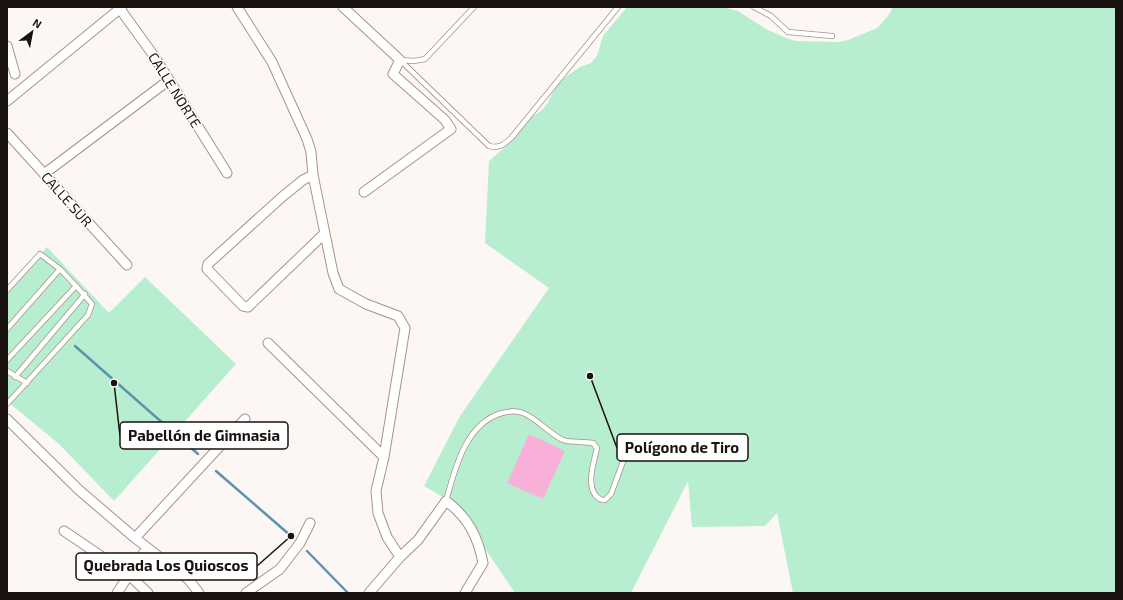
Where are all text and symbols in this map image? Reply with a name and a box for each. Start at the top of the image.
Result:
north arrow [12,12,52,52]
text: N [31,15,44,31]
street label: CALLE NORTE [145,49,205,131]
street label: CALLE SUR [38,168,96,230]
callout: Pabellón de Gimnasia [120,422,288,449]
text: Pabellón de Gimnasia [128,426,280,444]
callout: Polígono de Tiro [617,434,748,461]
text: Polígono de Tiro [625,438,739,456]
callout: Quebrada Los Quioscos [76,553,257,580]
text: Quebrada Los Quioscos [84,556,248,575]

